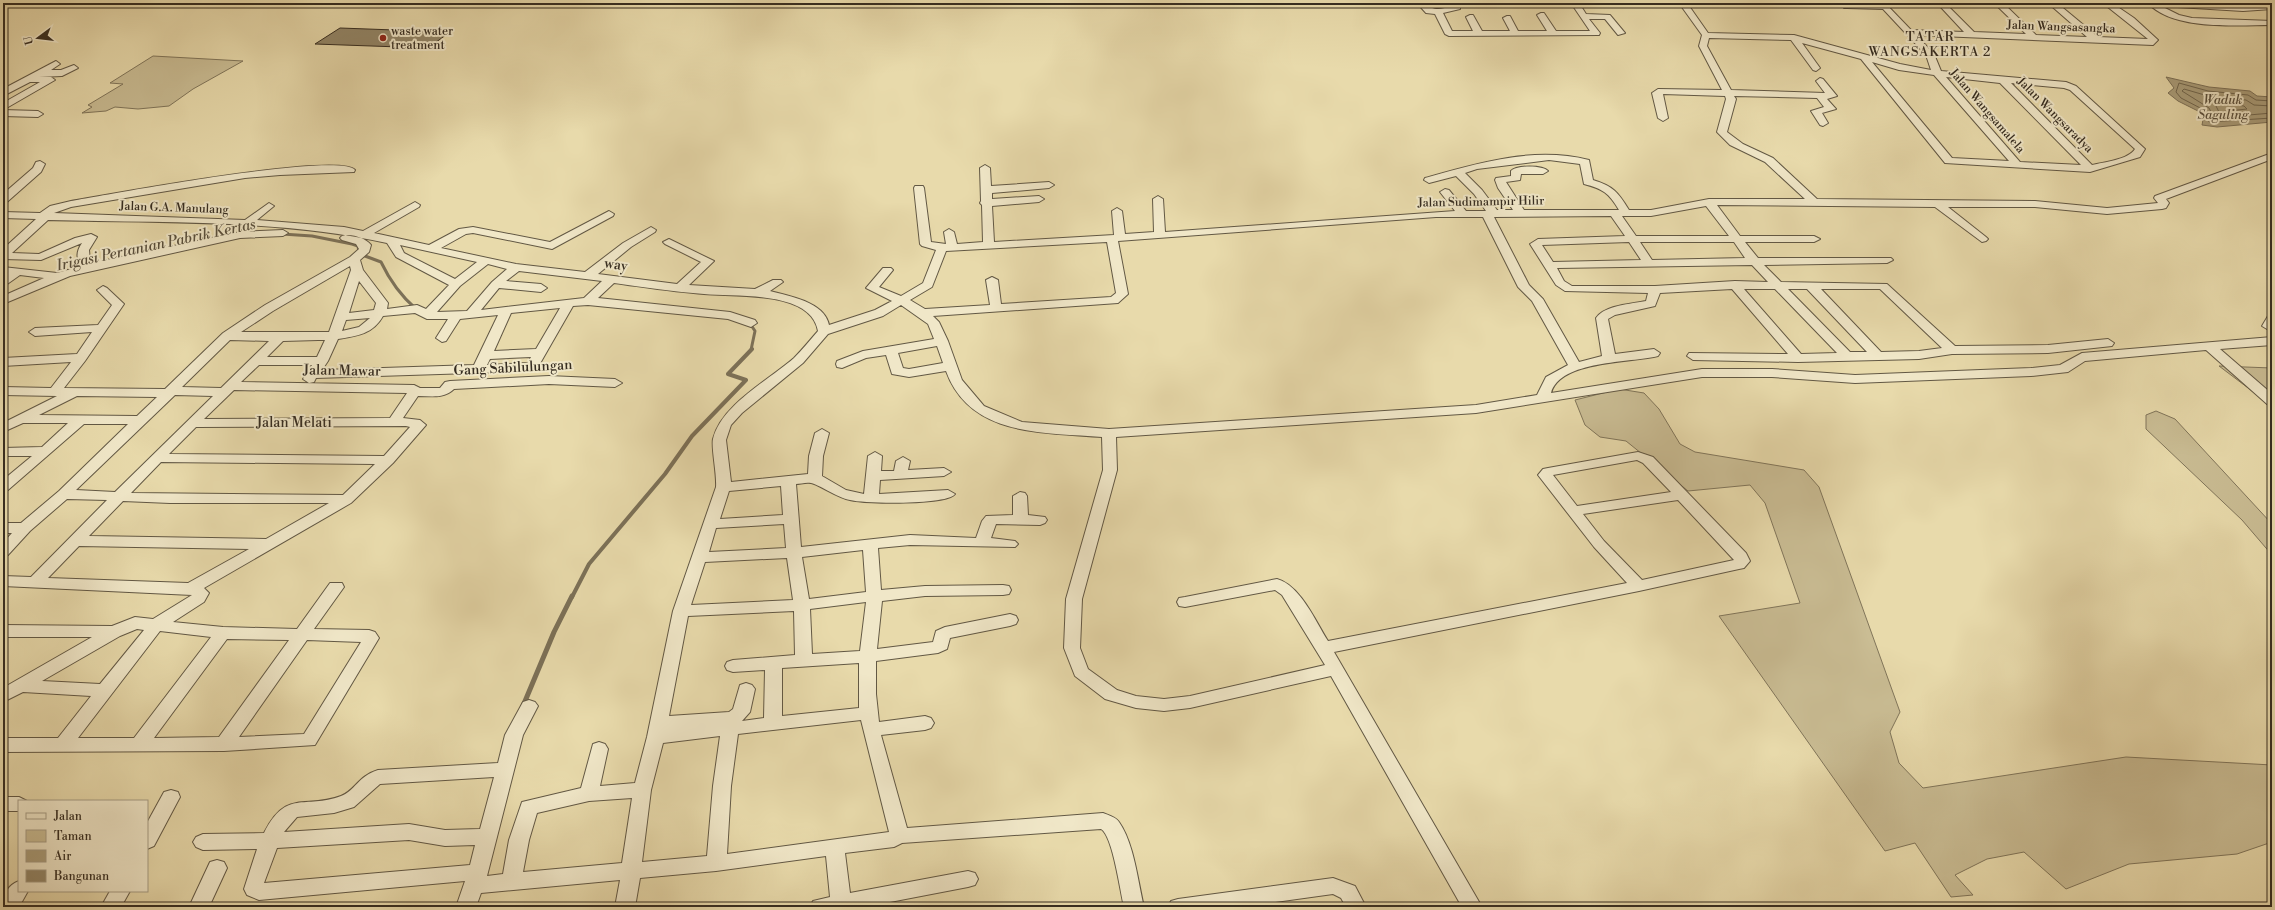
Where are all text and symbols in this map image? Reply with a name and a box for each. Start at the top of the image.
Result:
north arrow [18,18,58,58]
street label: Jalan Wangsasangka [2005,18,2117,36]
place label: waste water treatment [390,24,453,53]
district label: TATAR WANGSAKERTA 2 [1867,29,1992,60]
marker: waste water treatment [378,33,388,43]
text: U [21,34,37,46]
street label: Jalan Wangsamalela [1946,65,2028,157]
street label: Jalan Wangsaradya [2013,73,2097,157]
water label: Waduk Saguling [2197,92,2250,123]
street label: Jalan Sudimampir Hilir [1416,193,1545,211]
street label: Jalan G.A. Manulang [118,199,230,217]
water label: Irigasi Pertanian Pabrik Kertas [54,214,258,276]
street label: way [602,254,629,276]
street label: Gang Sabilulungan [453,356,573,380]
street label: Jalan Mawar [302,361,381,381]
street label: Jalan Melati [255,414,332,432]
legend [18,800,148,892]
text: Jalan [53,809,82,824]
text: Taman [54,829,92,844]
text: Air [53,849,71,864]
text: Bangunan [53,869,109,884]

